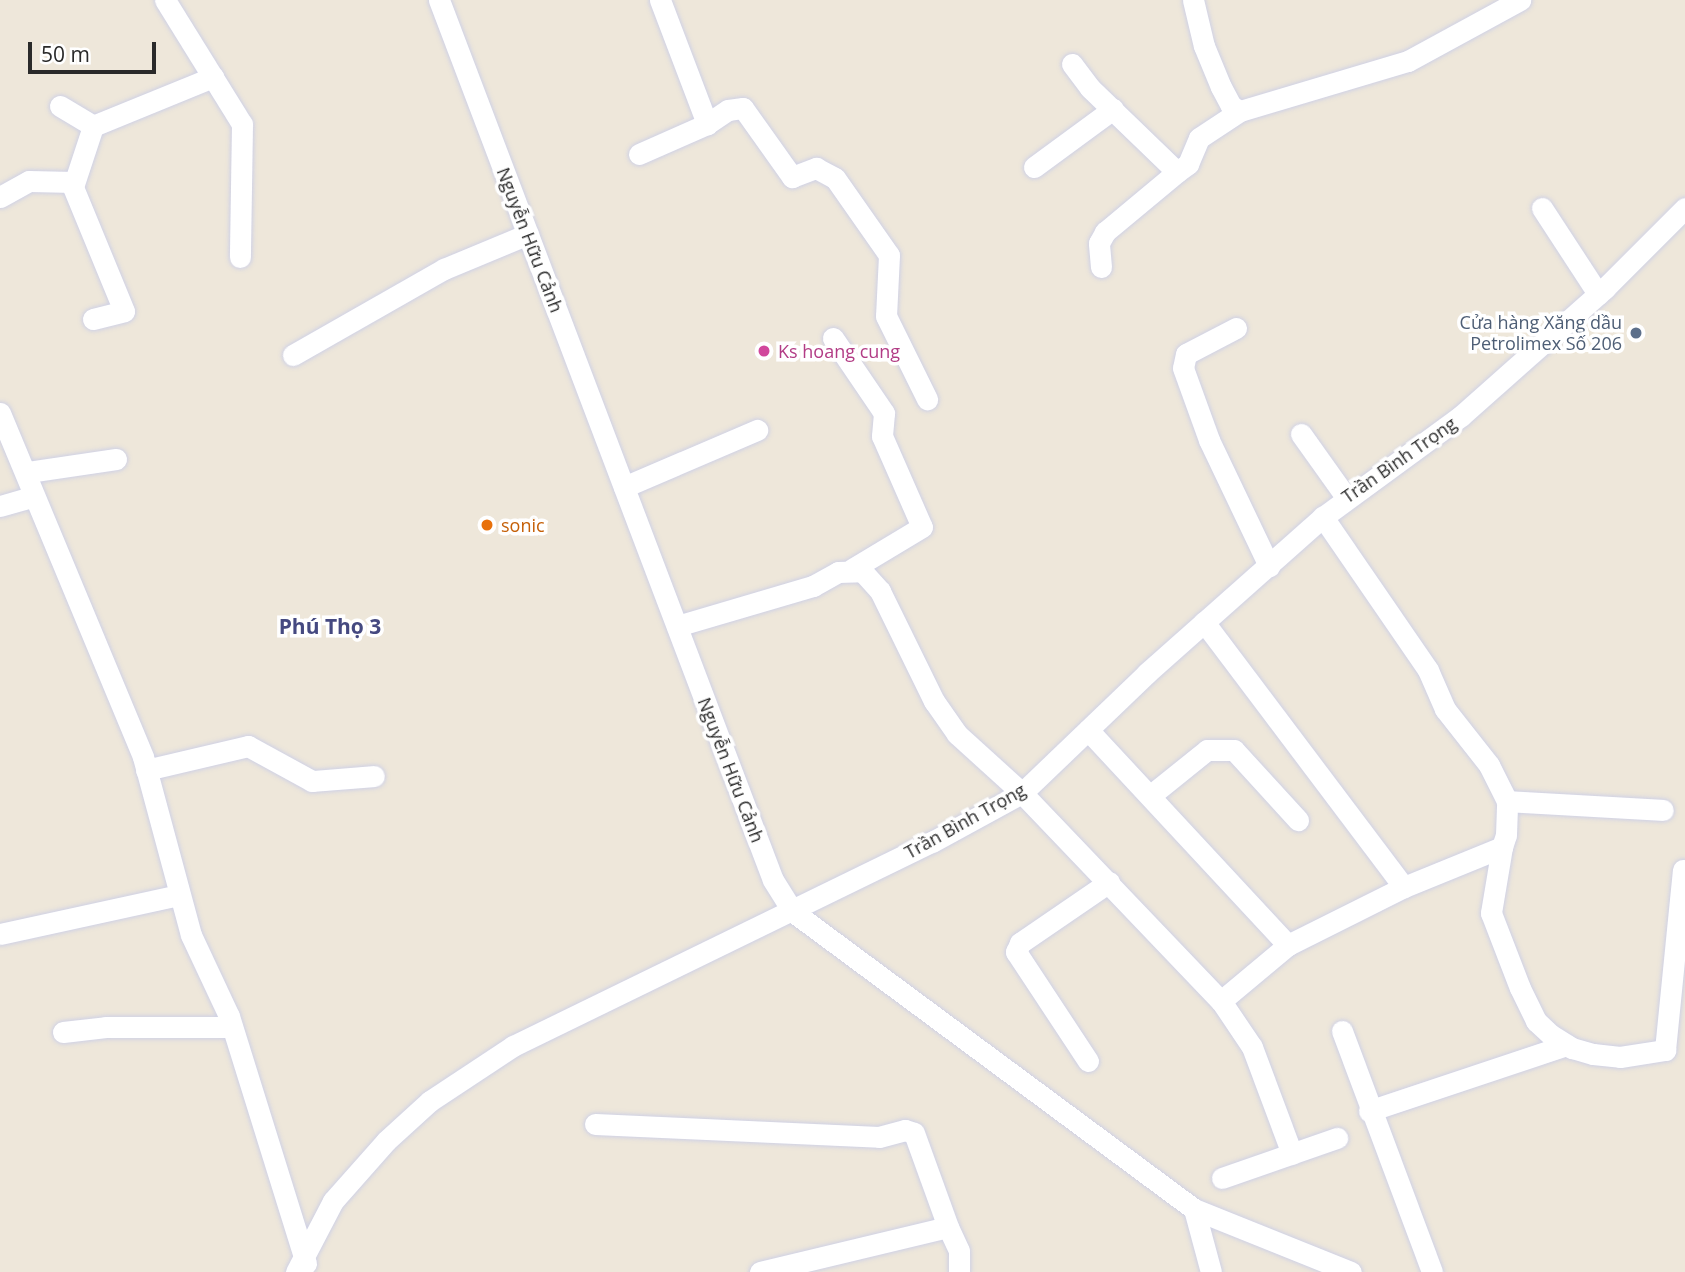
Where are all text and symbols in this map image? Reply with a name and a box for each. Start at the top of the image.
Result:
scale bar [32,28,159,72]
text: 50 m [41,40,90,68]
street label: Nguyễn Hữu Cảnh [492,164,568,316]
place label: Cửa hàng Xăng dầu Petrolimex Số 206 [1460,312,1622,354]
marker: Cửa hàng Xăng dầu Petrolimex Số 206 [1628,325,1644,341]
place label: Ks hoang cung [778,340,900,362]
marker: Ks hoang cung [756,343,772,359]
street label: Trần Bình Trọng [1338,412,1460,508]
place label: sonic [501,514,545,536]
marker: sonic [479,517,495,533]
district label: Phú Thọ 3 [279,613,381,639]
street label: Nguyễn Hữu Cảnh [693,694,769,846]
street label: Trần Bình Trọng [901,779,1029,863]

